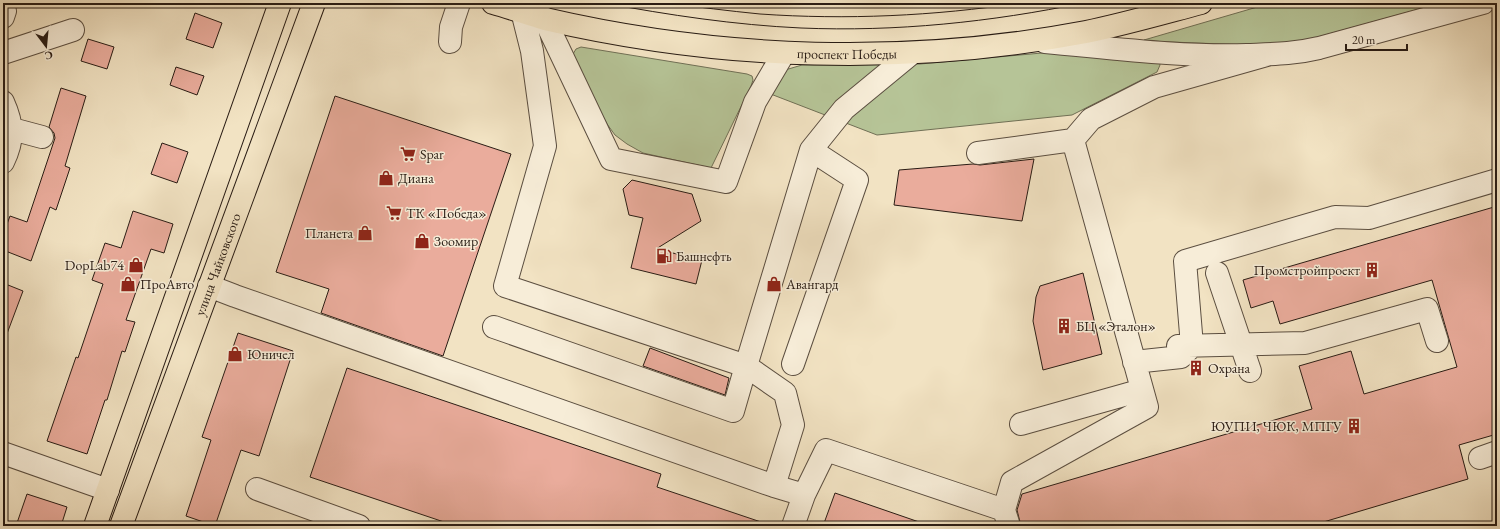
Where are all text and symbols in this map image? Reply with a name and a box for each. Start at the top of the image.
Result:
north arrow [26,26,66,66]
scale bar [1346,26,1407,52]
text: 20 m [1352,32,1376,48]
street label: проспект Победы [797,44,898,63]
text: С [43,48,54,63]
supermarket icon: Spar [399,145,417,163]
place label: Spar [420,145,444,163]
shop icon: Диана [377,169,395,187]
place label: Диана [398,169,434,187]
supermarket icon: ТК «Победа» [385,204,403,222]
place label: ТК «Победа» [406,204,487,222]
street label: улица Чайковского [190,210,245,318]
place label: Планета [305,224,353,242]
shop icon: Планета [356,224,374,242]
shop icon: Зоомир [413,232,431,250]
place label: Зоомир [434,232,478,250]
fuel station icon: Башнефть [655,247,673,265]
place label: Башнефть [676,247,732,265]
place label: DopLab74 [65,256,124,274]
shop icon: DopLab74 [127,256,145,274]
place label: Промстройпроект [1253,261,1360,279]
building icon: Промстройпроект [1363,261,1381,279]
shop icon: ПроАвто [119,275,137,293]
place label: ПроАвто [140,275,194,293]
shop icon: Авангард [765,275,783,293]
place label: Авангард [785,275,839,293]
building icon: БЦ «Эталон» [1055,317,1073,335]
place label: БЦ «Эталон» [1076,317,1156,335]
shop icon: Юничел [226,345,244,363]
place label: Юничел [247,345,295,363]
building icon: Охрана [1187,359,1205,377]
place label: Охрана [1208,359,1251,377]
place label: ЮУПИ, ЧЮК, МПГУ [1211,417,1342,435]
building icon: ЮУПИ, ЧЮК, МПГУ [1345,417,1363,435]

